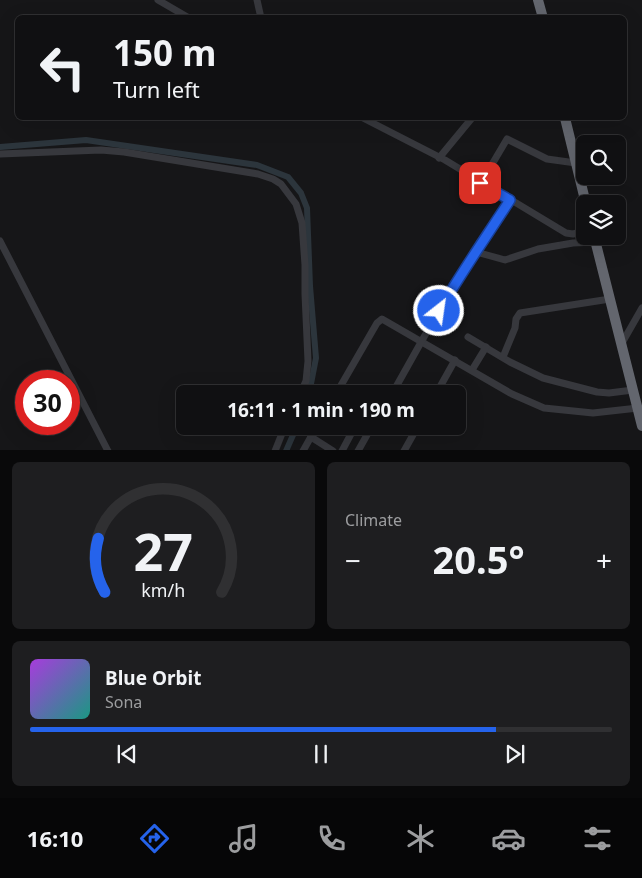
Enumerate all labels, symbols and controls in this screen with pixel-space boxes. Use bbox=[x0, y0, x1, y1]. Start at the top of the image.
text: 150 m bbox=[113, 29, 216, 76]
icon: left bbox=[30, 35, 95, 100]
text: Turn left bbox=[113, 74, 200, 104]
map controls bbox=[576, 135, 626, 245]
button: search bbox=[576, 135, 626, 185]
pin bbox=[459, 162, 501, 204]
icon: arrive bbox=[466, 169, 494, 197]
button: layers bbox=[576, 195, 626, 245]
position arrow bbox=[412, 284, 464, 336]
speed limit sign: 30 bbox=[15, 370, 80, 435]
text: 16:11 · 1 min · 190 m bbox=[227, 397, 415, 423]
text: Climate bbox=[345, 509, 402, 531]
text: 27 bbox=[134, 515, 193, 586]
text: 20.5° bbox=[433, 533, 525, 585]
text: − bbox=[345, 541, 361, 579]
text: + bbox=[596, 541, 612, 579]
text: km/h bbox=[142, 578, 185, 602]
text: Blue Orbit bbox=[105, 665, 201, 691]
text: Sona bbox=[105, 691, 142, 713]
icon: previous bbox=[113, 740, 141, 768]
icon: pause bbox=[307, 740, 335, 768]
icon: next bbox=[501, 740, 529, 768]
icon: directions bbox=[137, 821, 172, 856]
icon: music bbox=[226, 821, 261, 856]
icon: phone bbox=[314, 821, 349, 856]
icon: climate bbox=[403, 821, 438, 856]
icon: car bbox=[491, 821, 526, 856]
icon: filters bbox=[580, 821, 615, 856]
text: 16:10 bbox=[27, 823, 83, 853]

